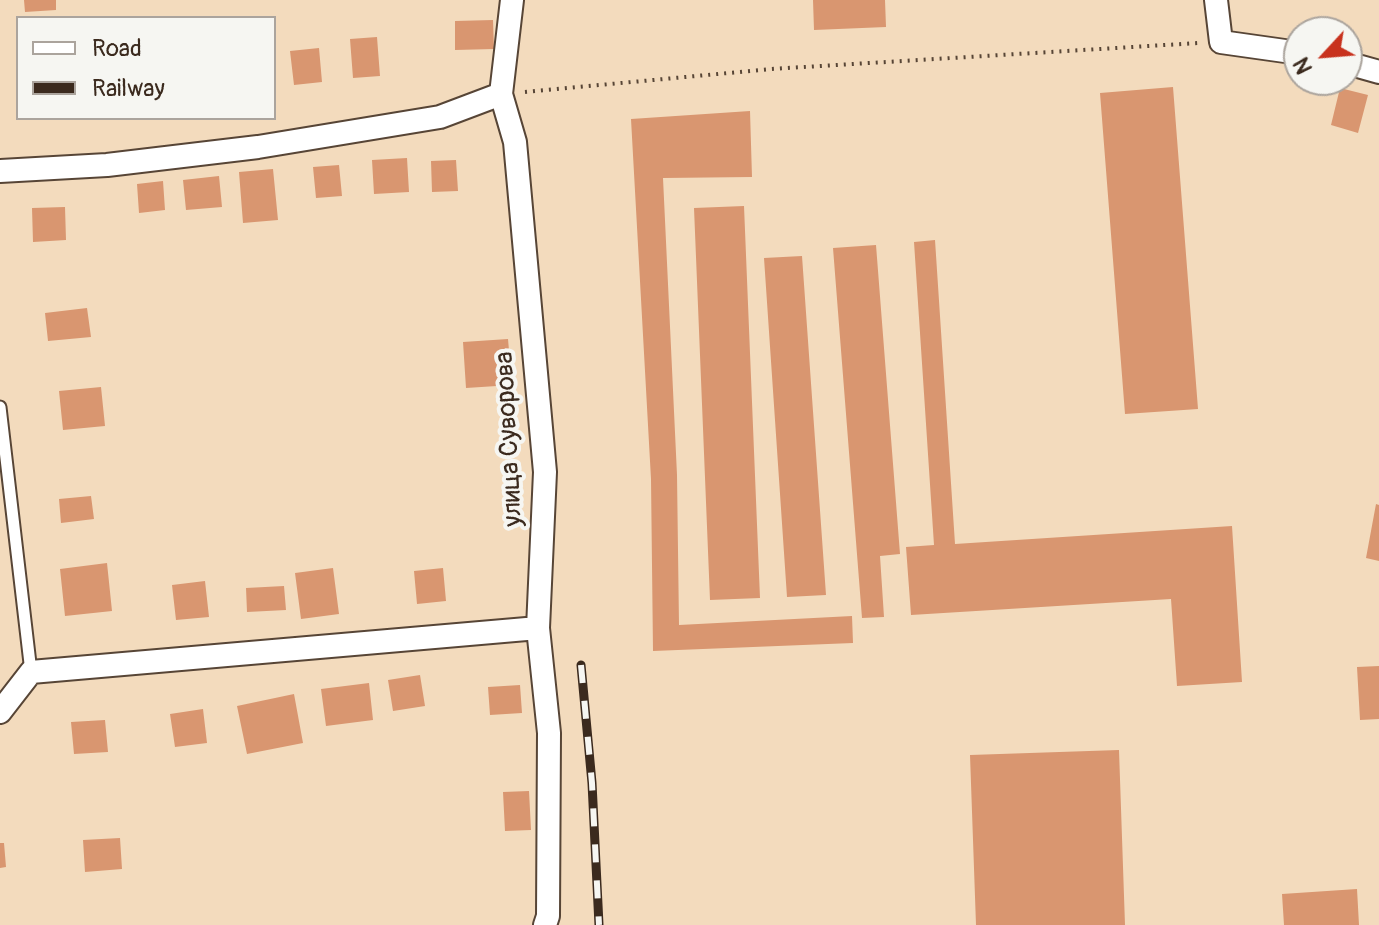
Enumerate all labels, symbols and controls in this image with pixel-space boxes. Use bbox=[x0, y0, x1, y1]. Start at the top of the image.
legend bbox=[16, 16, 276, 120]
north arrow bbox=[1283, 16, 1363, 96]
text: Road bbox=[92, 34, 142, 63]
text: N bbox=[1287, 53, 1319, 78]
text: Railway bbox=[92, 74, 165, 103]
street label: улица Суворова bbox=[490, 351, 530, 527]

